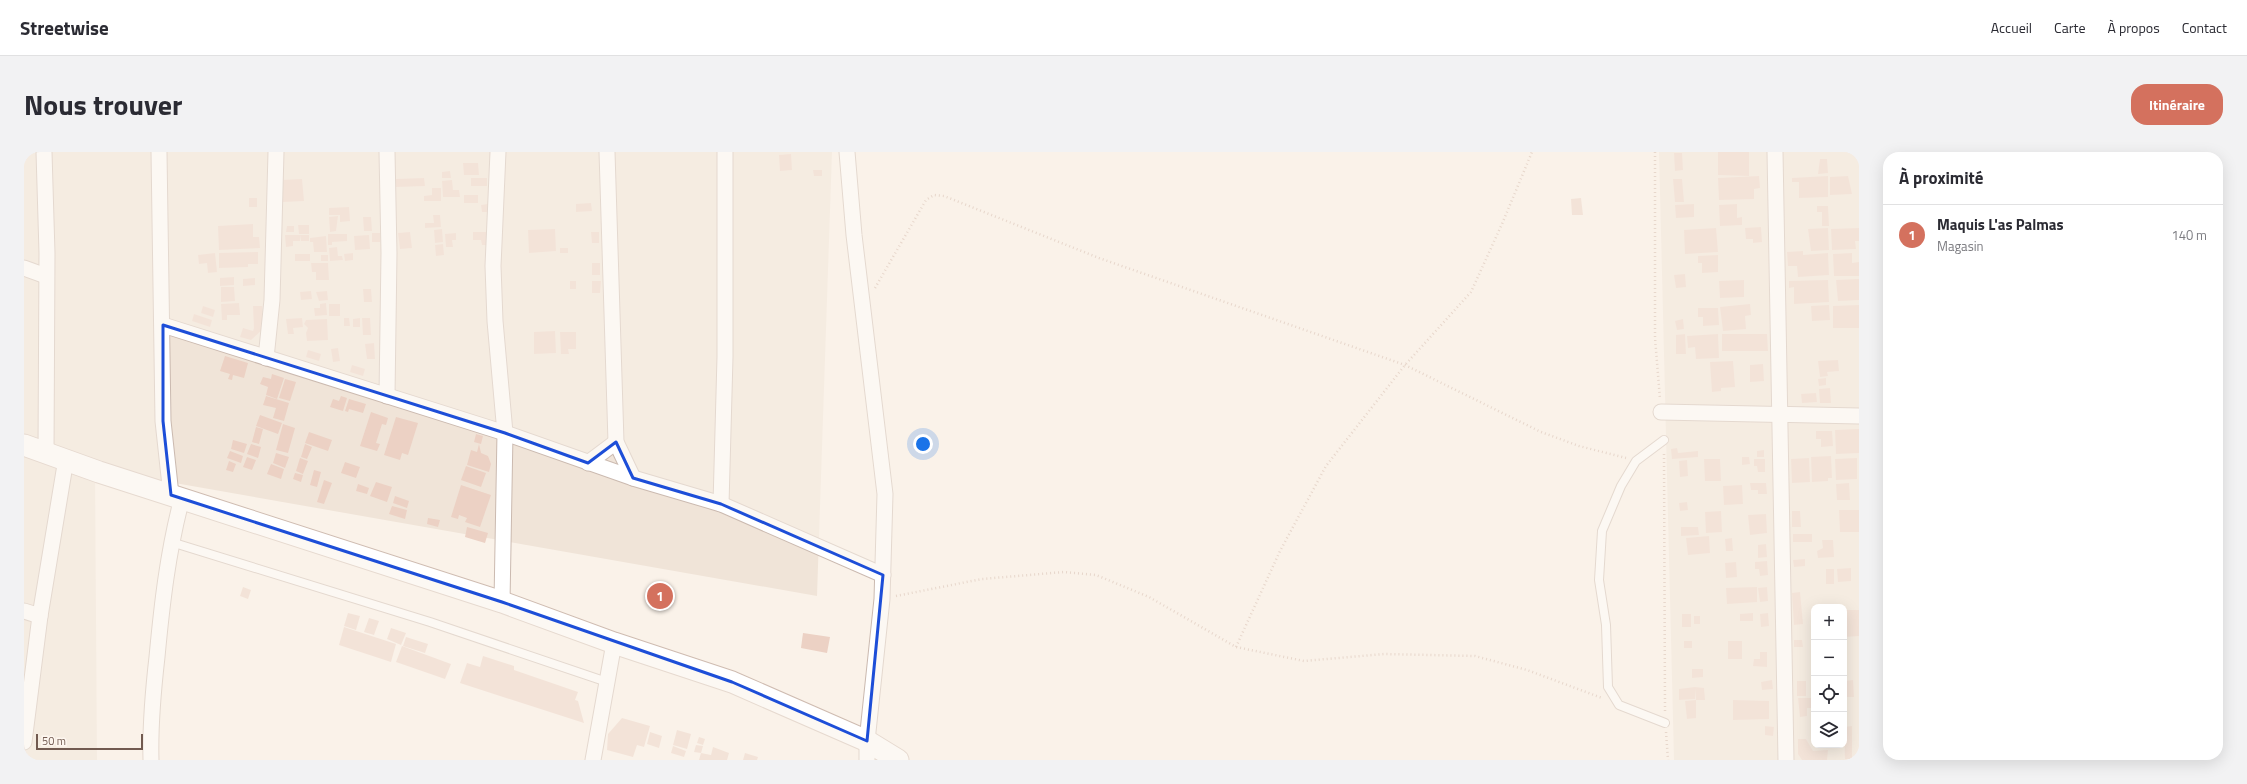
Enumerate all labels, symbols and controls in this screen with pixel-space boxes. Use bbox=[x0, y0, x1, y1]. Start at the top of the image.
text: Streetwise bbox=[20, 13, 109, 42]
text: Accueil bbox=[1991, 17, 2032, 38]
text: Carte bbox=[2054, 17, 2086, 38]
text: À propos bbox=[2108, 17, 2160, 38]
text: Contact bbox=[2182, 17, 2227, 38]
text: Nous trouver bbox=[24, 83, 182, 126]
button: Itinéraire bbox=[2131, 84, 2223, 125]
text: À proximité bbox=[1899, 165, 1983, 191]
text: Maquis L'as Palmas bbox=[1937, 213, 2064, 236]
text: 1 bbox=[1908, 225, 1916, 245]
text: 140 m bbox=[2171, 225, 2207, 245]
text: Magasin bbox=[1937, 236, 1984, 256]
your location bbox=[913, 434, 933, 454]
pin: 1 bbox=[647, 581, 673, 611]
map controls bbox=[1811, 604, 1847, 748]
button: + bbox=[1811, 604, 1847, 640]
button: − bbox=[1811, 640, 1847, 676]
button: locate bbox=[1811, 676, 1847, 712]
button: layers bbox=[1811, 712, 1847, 748]
scale bar bbox=[36, 732, 143, 751]
text: 50 m bbox=[42, 733, 66, 749]

